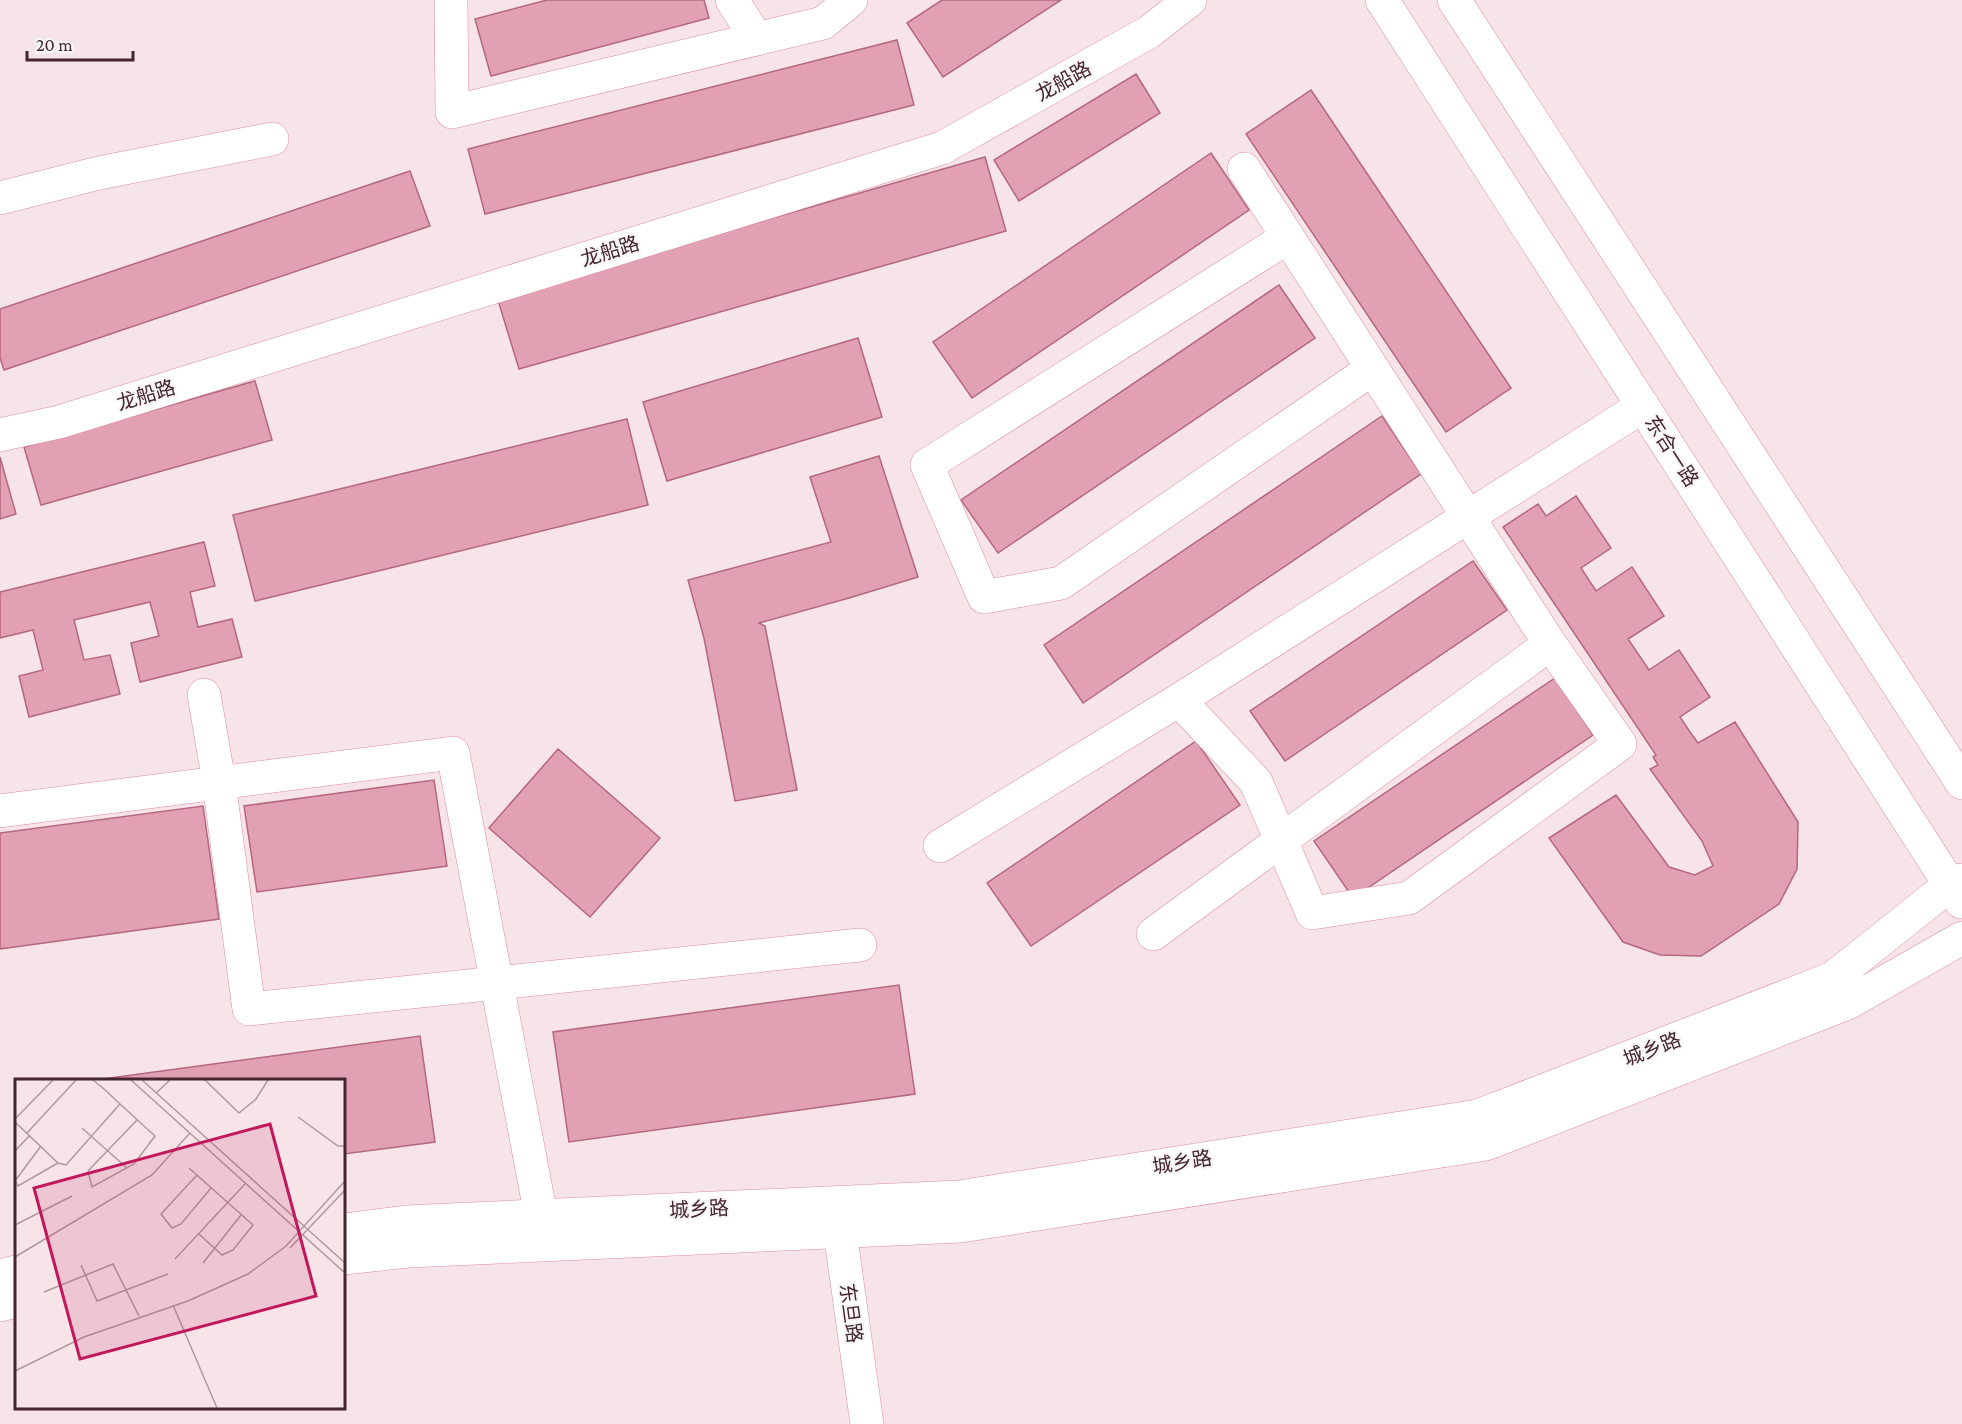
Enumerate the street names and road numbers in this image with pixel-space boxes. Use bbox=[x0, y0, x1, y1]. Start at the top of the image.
street label: 龙船路 bbox=[1031, 57, 1095, 105]
street label: 龙船路 bbox=[578, 232, 642, 270]
street label: 龙船路 bbox=[114, 376, 178, 414]
street label: 东合一路 bbox=[1641, 411, 1703, 491]
street label: 城乡路 bbox=[1620, 1028, 1684, 1070]
street label: 城乡路 bbox=[1151, 1146, 1213, 1178]
street label: 城乡路 bbox=[668, 1196, 730, 1222]
street label: 东旦路 bbox=[836, 1282, 866, 1344]

